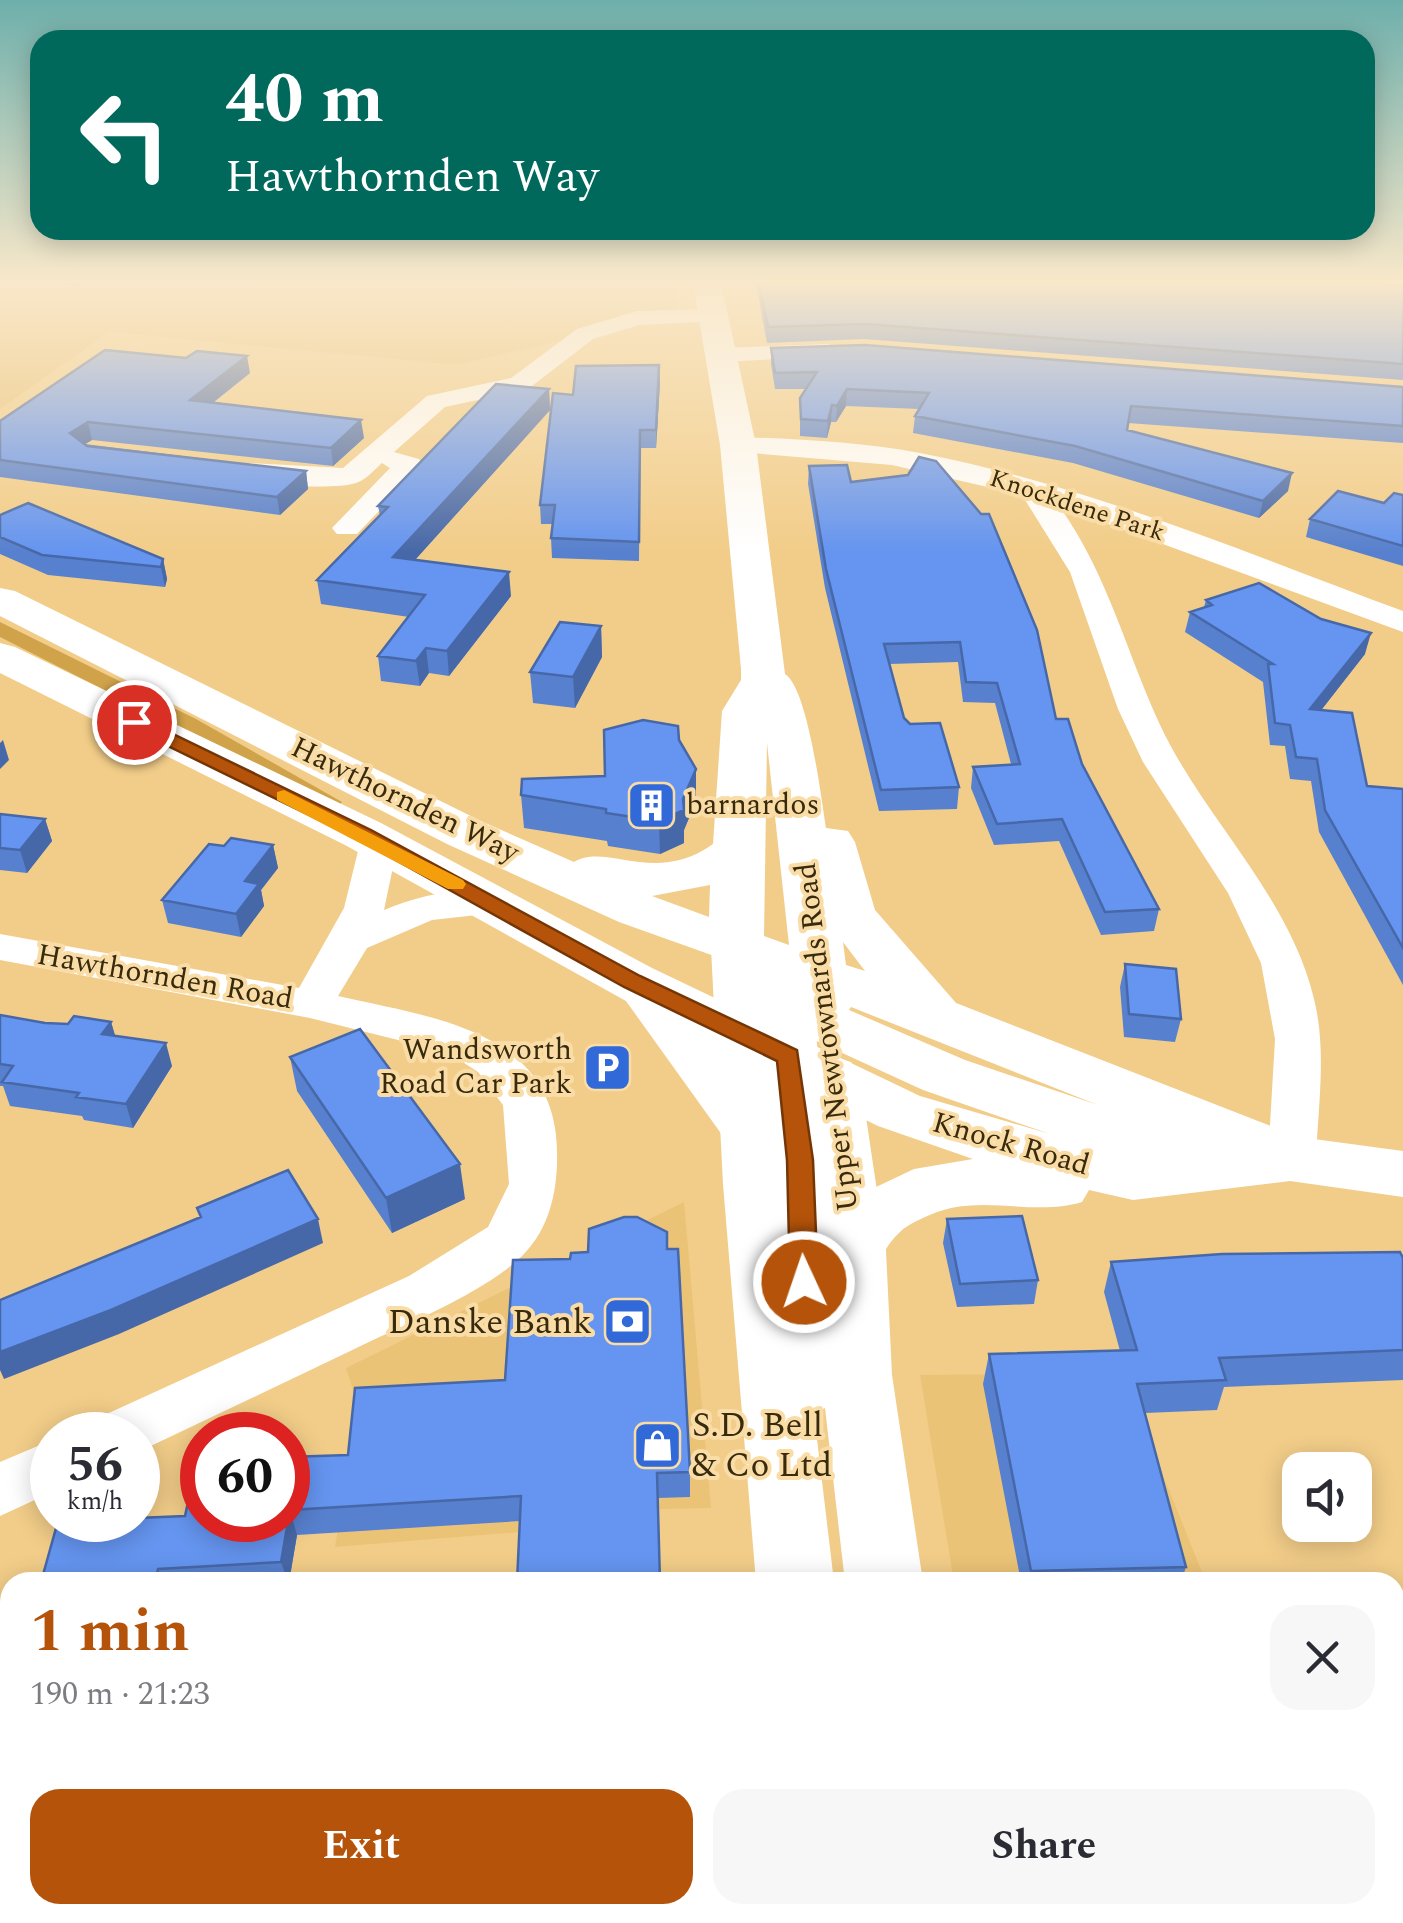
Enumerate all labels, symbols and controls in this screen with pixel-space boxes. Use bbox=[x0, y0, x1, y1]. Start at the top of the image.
text: 40 m bbox=[225, 47, 384, 153]
icon: left bbox=[60, 70, 190, 200]
text: Hawthornden Way bbox=[225, 143, 599, 212]
street label: Knockdene Park bbox=[985, 460, 1170, 552]
pin bbox=[92, 680, 177, 765]
icon: arrive bbox=[107, 695, 162, 750]
street label: Hawthornden Way bbox=[283, 725, 529, 876]
building icon: barnardos bbox=[625, 779, 677, 831]
place label: barnardos bbox=[686, 782, 819, 828]
street label: Upper Newtownards Road bbox=[783, 860, 871, 1214]
street label: Hawthornden Road bbox=[33, 932, 297, 1022]
place label: Wandsworth Road Car Park bbox=[379, 1027, 572, 1107]
parking icon: Wandsworth Road Car Park bbox=[581, 1041, 633, 1093]
street label: Knock Road bbox=[927, 1100, 1095, 1188]
position arrow bbox=[752, 1230, 856, 1334]
place label: Danske Bank bbox=[388, 1296, 592, 1349]
bank icon: Danske Bank bbox=[601, 1296, 653, 1348]
place label: S.D. Bell & Co Ltd bbox=[692, 1399, 832, 1492]
speed limit sign: 60 bbox=[180, 1412, 310, 1542]
shop icon: S.D. Bell & Co Ltd bbox=[631, 1419, 683, 1471]
text: 56 bbox=[67, 1427, 123, 1503]
map controls bbox=[1282, 1452, 1372, 1542]
button: sound bbox=[1282, 1452, 1372, 1542]
text: km/h bbox=[67, 1483, 123, 1521]
text: 1 min bbox=[30, 1586, 190, 1678]
button: close bbox=[1270, 1605, 1375, 1710]
text: 190 m · 21:23 bbox=[30, 1670, 210, 1719]
button: Exit bbox=[30, 1789, 693, 1904]
button: Share bbox=[713, 1789, 1375, 1904]

